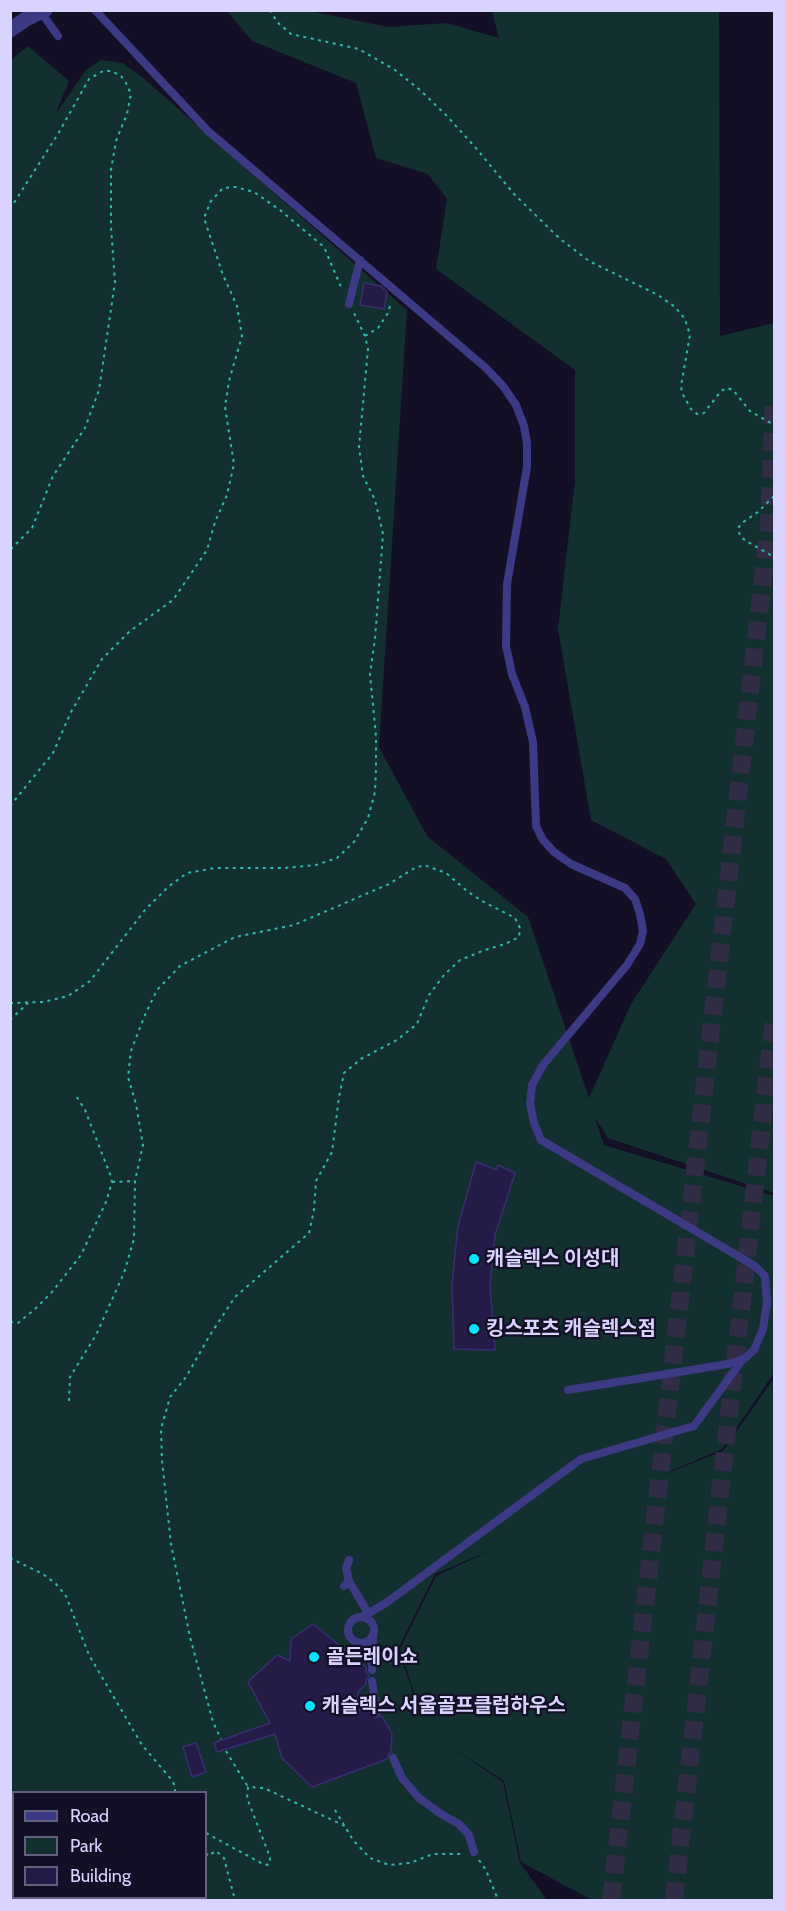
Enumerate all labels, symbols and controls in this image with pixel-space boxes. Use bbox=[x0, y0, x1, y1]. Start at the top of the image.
place label: 캐슬렉스 이성대 bbox=[486, 1247, 619, 1271]
marker: 캐슬렉스 이성대 bbox=[467, 1252, 481, 1266]
place label: 킹스포츠 캐슬렉스점 bbox=[486, 1317, 656, 1341]
marker: 킹스포츠 캐슬렉스점 bbox=[467, 1322, 481, 1336]
place label: 골든레이쇼 bbox=[326, 1645, 418, 1669]
marker: 골든레이쇼 bbox=[307, 1650, 321, 1664]
place label: 캐슬렉스 서울골프클럽하우스 bbox=[322, 1694, 566, 1718]
marker: 캐슬렉스 서울골프클럽하우스 bbox=[303, 1699, 317, 1713]
legend bbox=[12, 1791, 207, 1899]
text: Road bbox=[70, 1805, 109, 1827]
text: Park bbox=[70, 1835, 102, 1857]
text: Building bbox=[70, 1865, 131, 1887]

